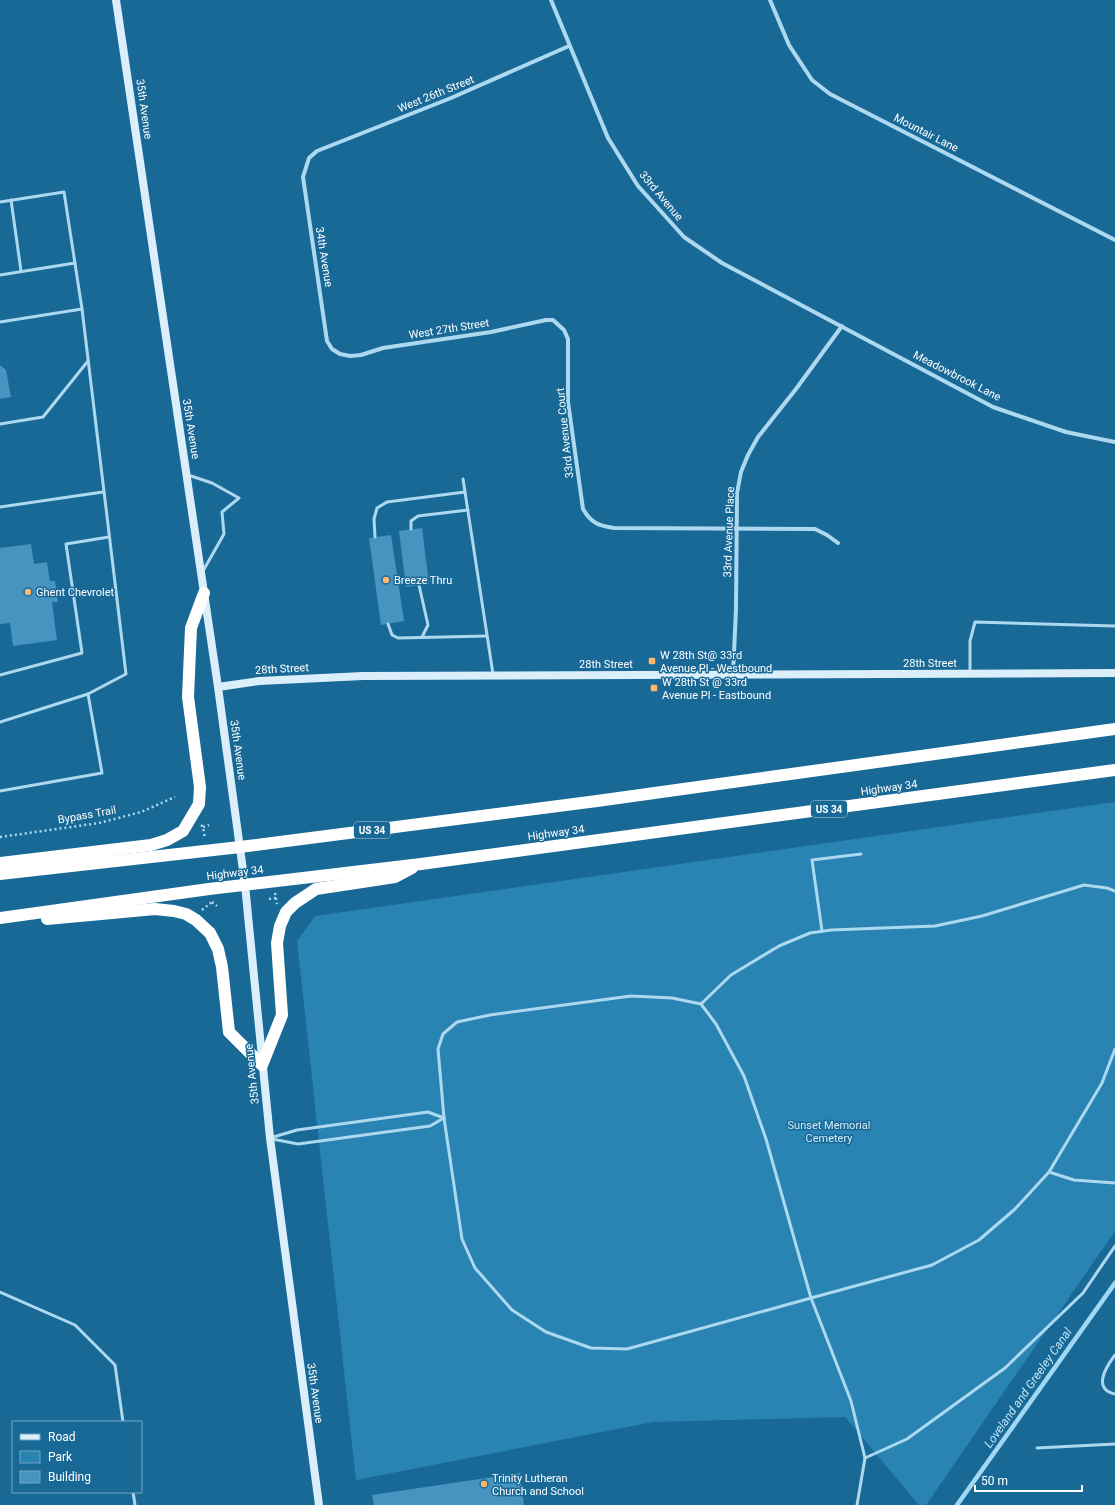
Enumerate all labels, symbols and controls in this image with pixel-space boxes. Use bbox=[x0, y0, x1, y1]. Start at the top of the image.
street label: West 26th Street bbox=[396, 73, 476, 115]
street label: 35th Avenue bbox=[133, 78, 155, 140]
street label: Mountair Lane bbox=[892, 111, 961, 155]
street label: 33rd Avenue bbox=[636, 168, 686, 224]
street label: 34th Avenue bbox=[313, 226, 335, 288]
street label: West 27th Street bbox=[408, 316, 491, 342]
street label: Meadowbrook Lane bbox=[911, 348, 1003, 404]
street label: 33rd Avenue Court bbox=[554, 387, 576, 479]
street label: 35th Avenue bbox=[180, 398, 202, 460]
street label: 33rd Avenue Place bbox=[721, 486, 737, 578]
place label: Breeze Thru bbox=[394, 574, 452, 587]
marker: Breeze Thru bbox=[381, 575, 391, 585]
place label: Ghent Chevrolet bbox=[36, 586, 114, 599]
marker: Ghent Chevrolet bbox=[23, 587, 33, 597]
place label: W 28th St@ 33rd Avenue Pl - Westbound bbox=[660, 649, 772, 675]
marker: W 28th St@ 33rd Avenue Pl - Westbound bbox=[647, 656, 657, 666]
street label: 28th Street bbox=[903, 657, 957, 670]
street label: 28th Street bbox=[579, 658, 633, 671]
street label: 28th Street bbox=[255, 661, 310, 677]
place label: W 28th St @ 33rd Avenue Pl - Eastbound bbox=[662, 676, 771, 702]
marker: W 28th St @ 33rd Avenue Pl - Eastbound bbox=[649, 683, 659, 693]
street label: 35th Avenue bbox=[227, 719, 249, 781]
street label: Highway 34 bbox=[860, 778, 918, 798]
road number: US 34 bbox=[811, 801, 847, 817]
street label: Bypass Trail bbox=[57, 803, 117, 827]
road number: US 34 bbox=[354, 822, 390, 838]
street label: Highway 34 bbox=[527, 823, 585, 843]
street label: Highway 34 bbox=[206, 863, 264, 883]
street label: 35th Avenue bbox=[242, 1043, 262, 1105]
park label: Sunset Memorial Cemetery bbox=[788, 1119, 870, 1145]
water label: Loveland and Greeley Canal bbox=[981, 1325, 1075, 1451]
street label: 35th Avenue bbox=[304, 1362, 326, 1424]
legend bbox=[12, 1421, 142, 1493]
text: Road bbox=[48, 1430, 76, 1444]
text: Park bbox=[48, 1450, 73, 1464]
scale bar bbox=[975, 1467, 1082, 1493]
text: Building bbox=[48, 1470, 91, 1484]
place label: Trinity Lutheran Church and School bbox=[492, 1472, 584, 1498]
text: 50 m bbox=[981, 1474, 1008, 1488]
marker: Trinity Lutheran Church and School bbox=[479, 1479, 489, 1489]

